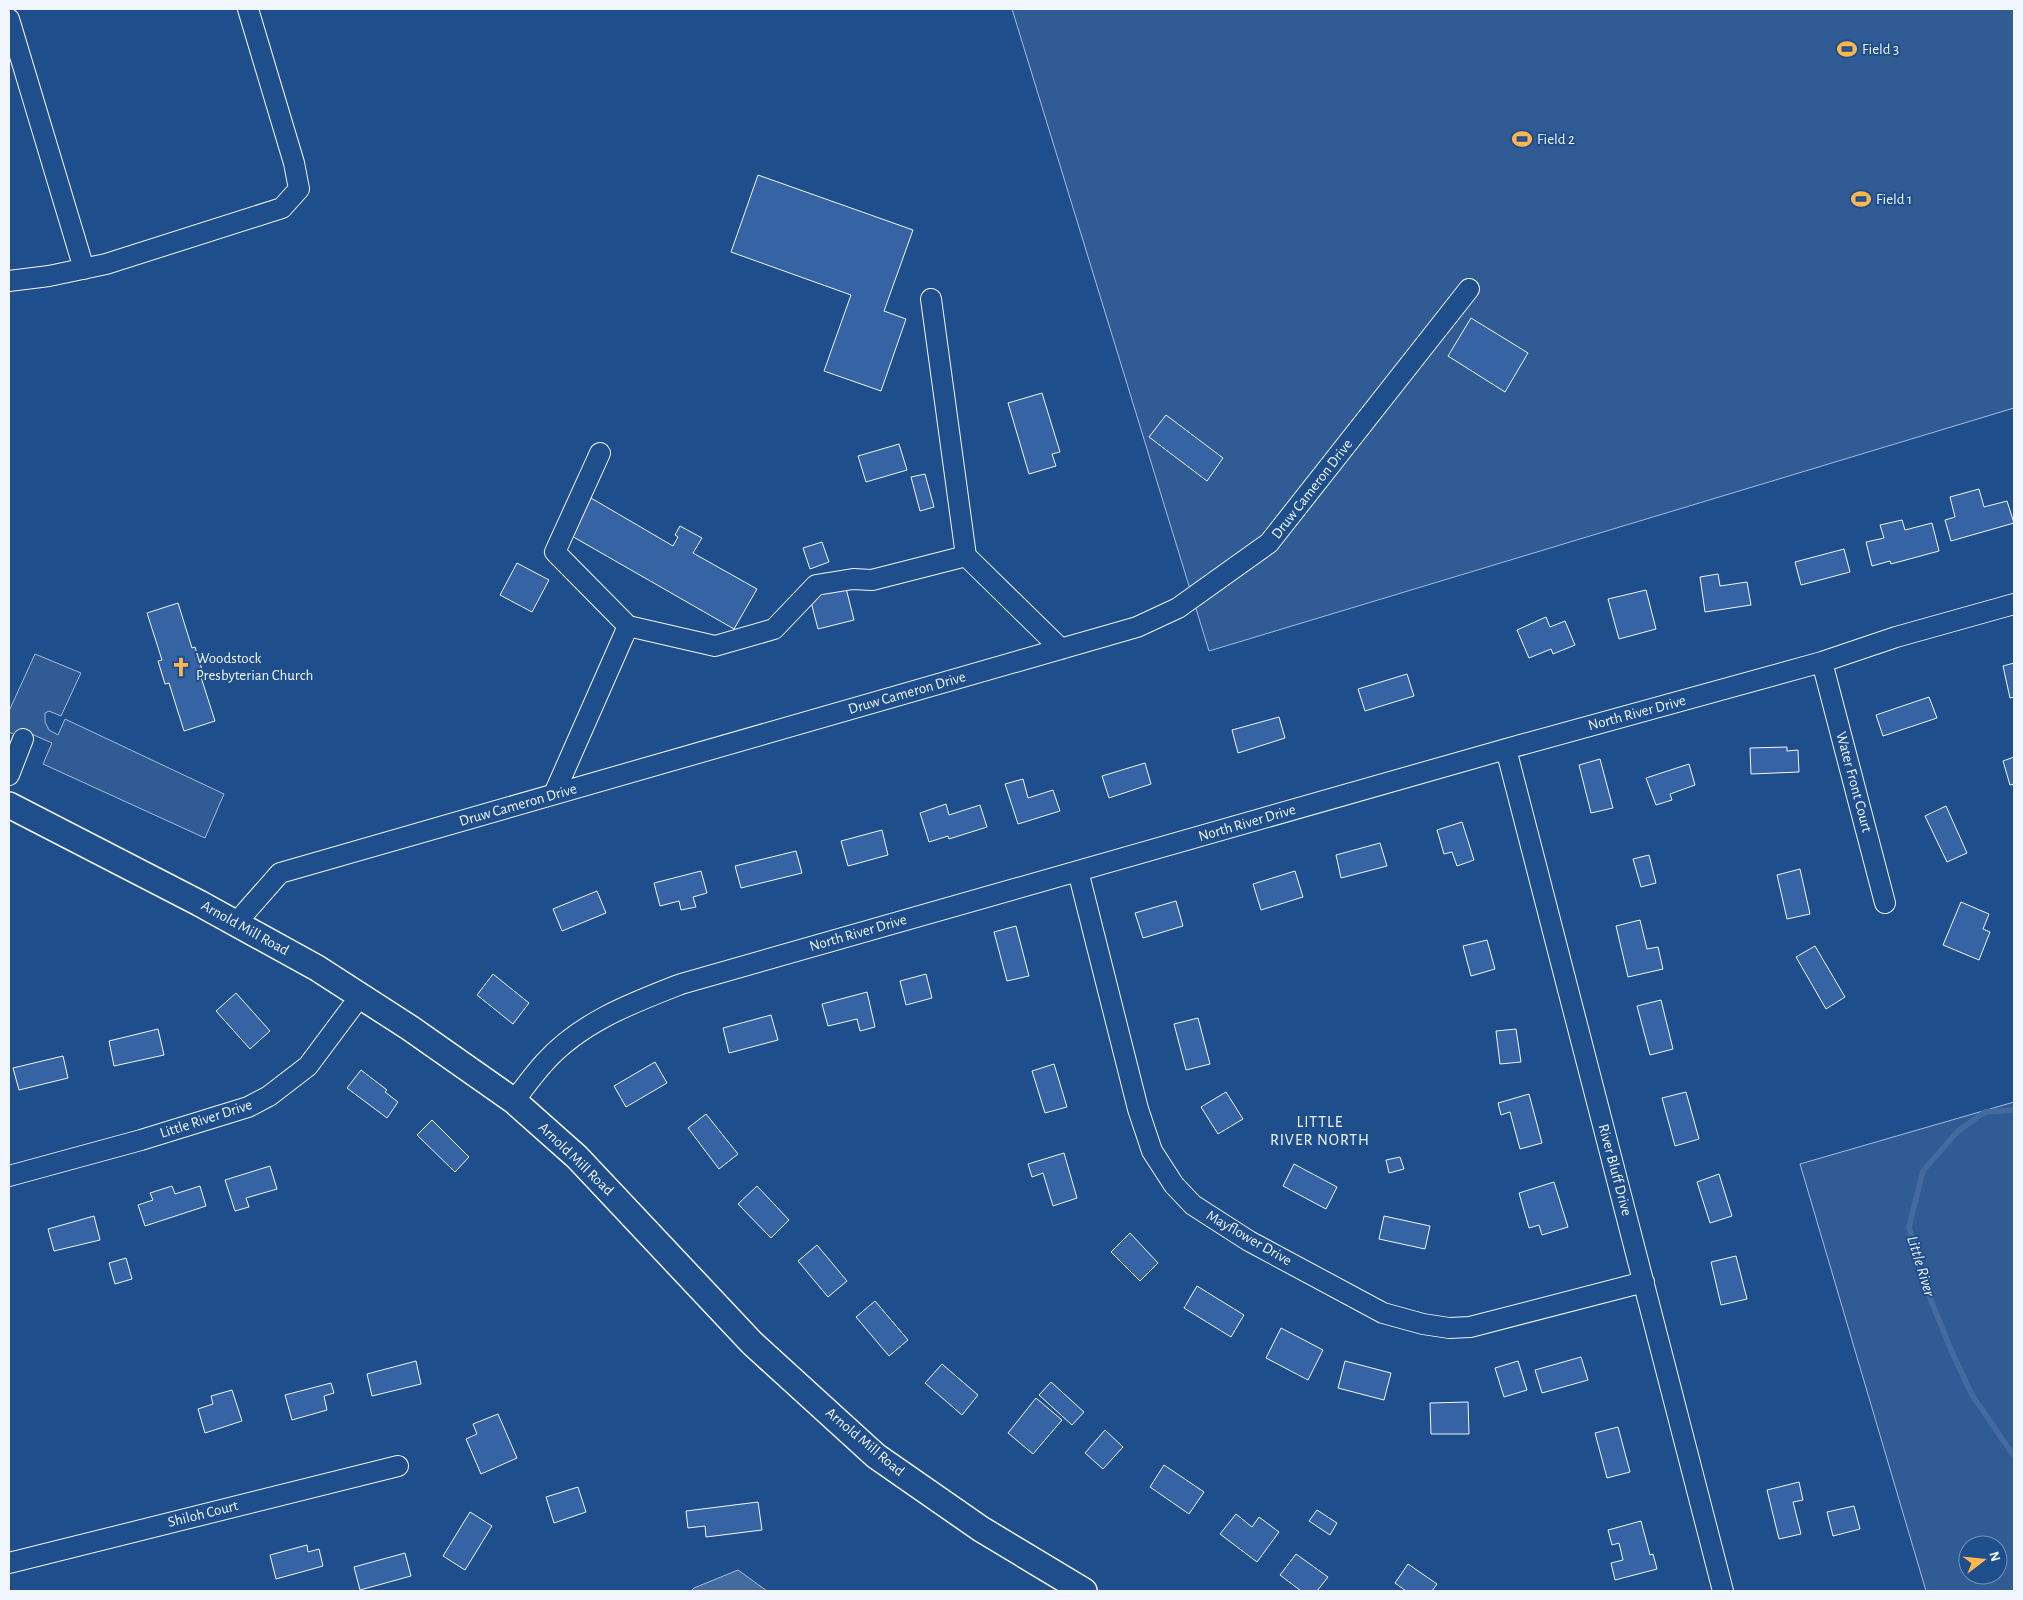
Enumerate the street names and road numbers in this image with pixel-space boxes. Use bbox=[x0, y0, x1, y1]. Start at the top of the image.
street label: Druw Cameron Drive bbox=[1269, 436, 1355, 542]
street label: Druw Cameron Drive bbox=[847, 669, 968, 717]
street label: North River Drive bbox=[1586, 693, 1688, 733]
street label: Water Front Court bbox=[1833, 730, 1875, 834]
street label: Druw Cameron Drive bbox=[458, 781, 579, 829]
street label: North River Drive bbox=[1197, 802, 1297, 844]
street label: Arnold Mill Road bbox=[199, 898, 292, 958]
street label: North River Drive bbox=[808, 912, 908, 954]
street label: Little River Drive bbox=[158, 1097, 254, 1141]
street label: Arnold Mill Road bbox=[536, 1120, 616, 1198]
street label: River Bluff Drive bbox=[1596, 1123, 1634, 1218]
street label: Mayflower Drive bbox=[1204, 1208, 1294, 1268]
street label: Arnold Mill Road bbox=[823, 1405, 907, 1479]
street label: Shiloh Court bbox=[166, 1498, 240, 1530]

